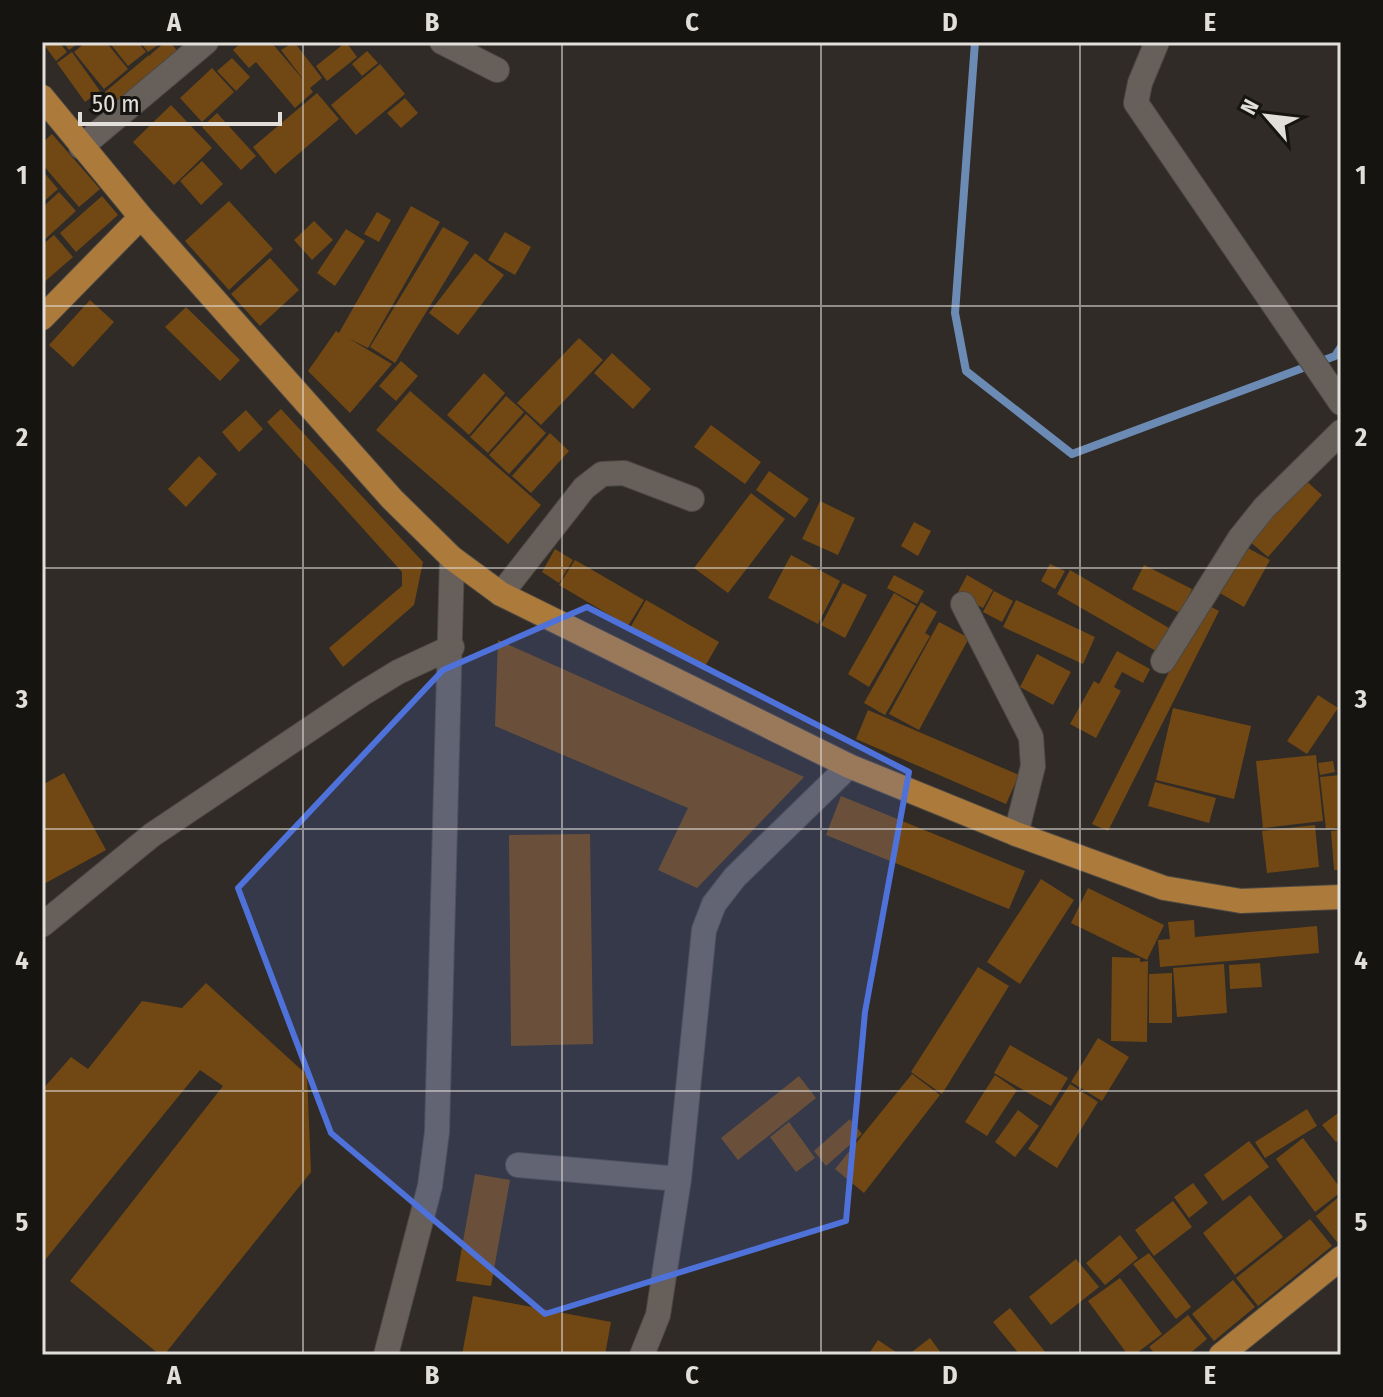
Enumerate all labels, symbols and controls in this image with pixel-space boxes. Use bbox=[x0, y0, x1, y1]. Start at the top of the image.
text: A bbox=[166, 7, 182, 38]
text: B bbox=[425, 7, 440, 38]
text: C bbox=[685, 7, 699, 38]
text: D bbox=[942, 7, 958, 38]
text: E bbox=[1204, 7, 1216, 38]
scale bar bbox=[80, 76, 280, 126]
north arrow bbox=[1227, 76, 1307, 156]
text: 50 m bbox=[92, 90, 140, 118]
text: N bbox=[1235, 95, 1265, 119]
text: 1 bbox=[17, 160, 28, 191]
text: 1 bbox=[1356, 160, 1367, 191]
text: 2 bbox=[15, 422, 28, 453]
text: 2 bbox=[1354, 422, 1367, 453]
text: 3 bbox=[15, 684, 28, 715]
text: 3 bbox=[1354, 684, 1367, 715]
text: 4 bbox=[15, 945, 29, 976]
text: 4 bbox=[1354, 945, 1368, 976]
text: 5 bbox=[16, 1207, 29, 1238]
text: 5 bbox=[1355, 1207, 1368, 1238]
text: A bbox=[166, 1360, 182, 1391]
text: B bbox=[425, 1360, 440, 1391]
text: C bbox=[685, 1360, 699, 1391]
text: D bbox=[942, 1360, 958, 1391]
text: E bbox=[1204, 1360, 1216, 1391]

